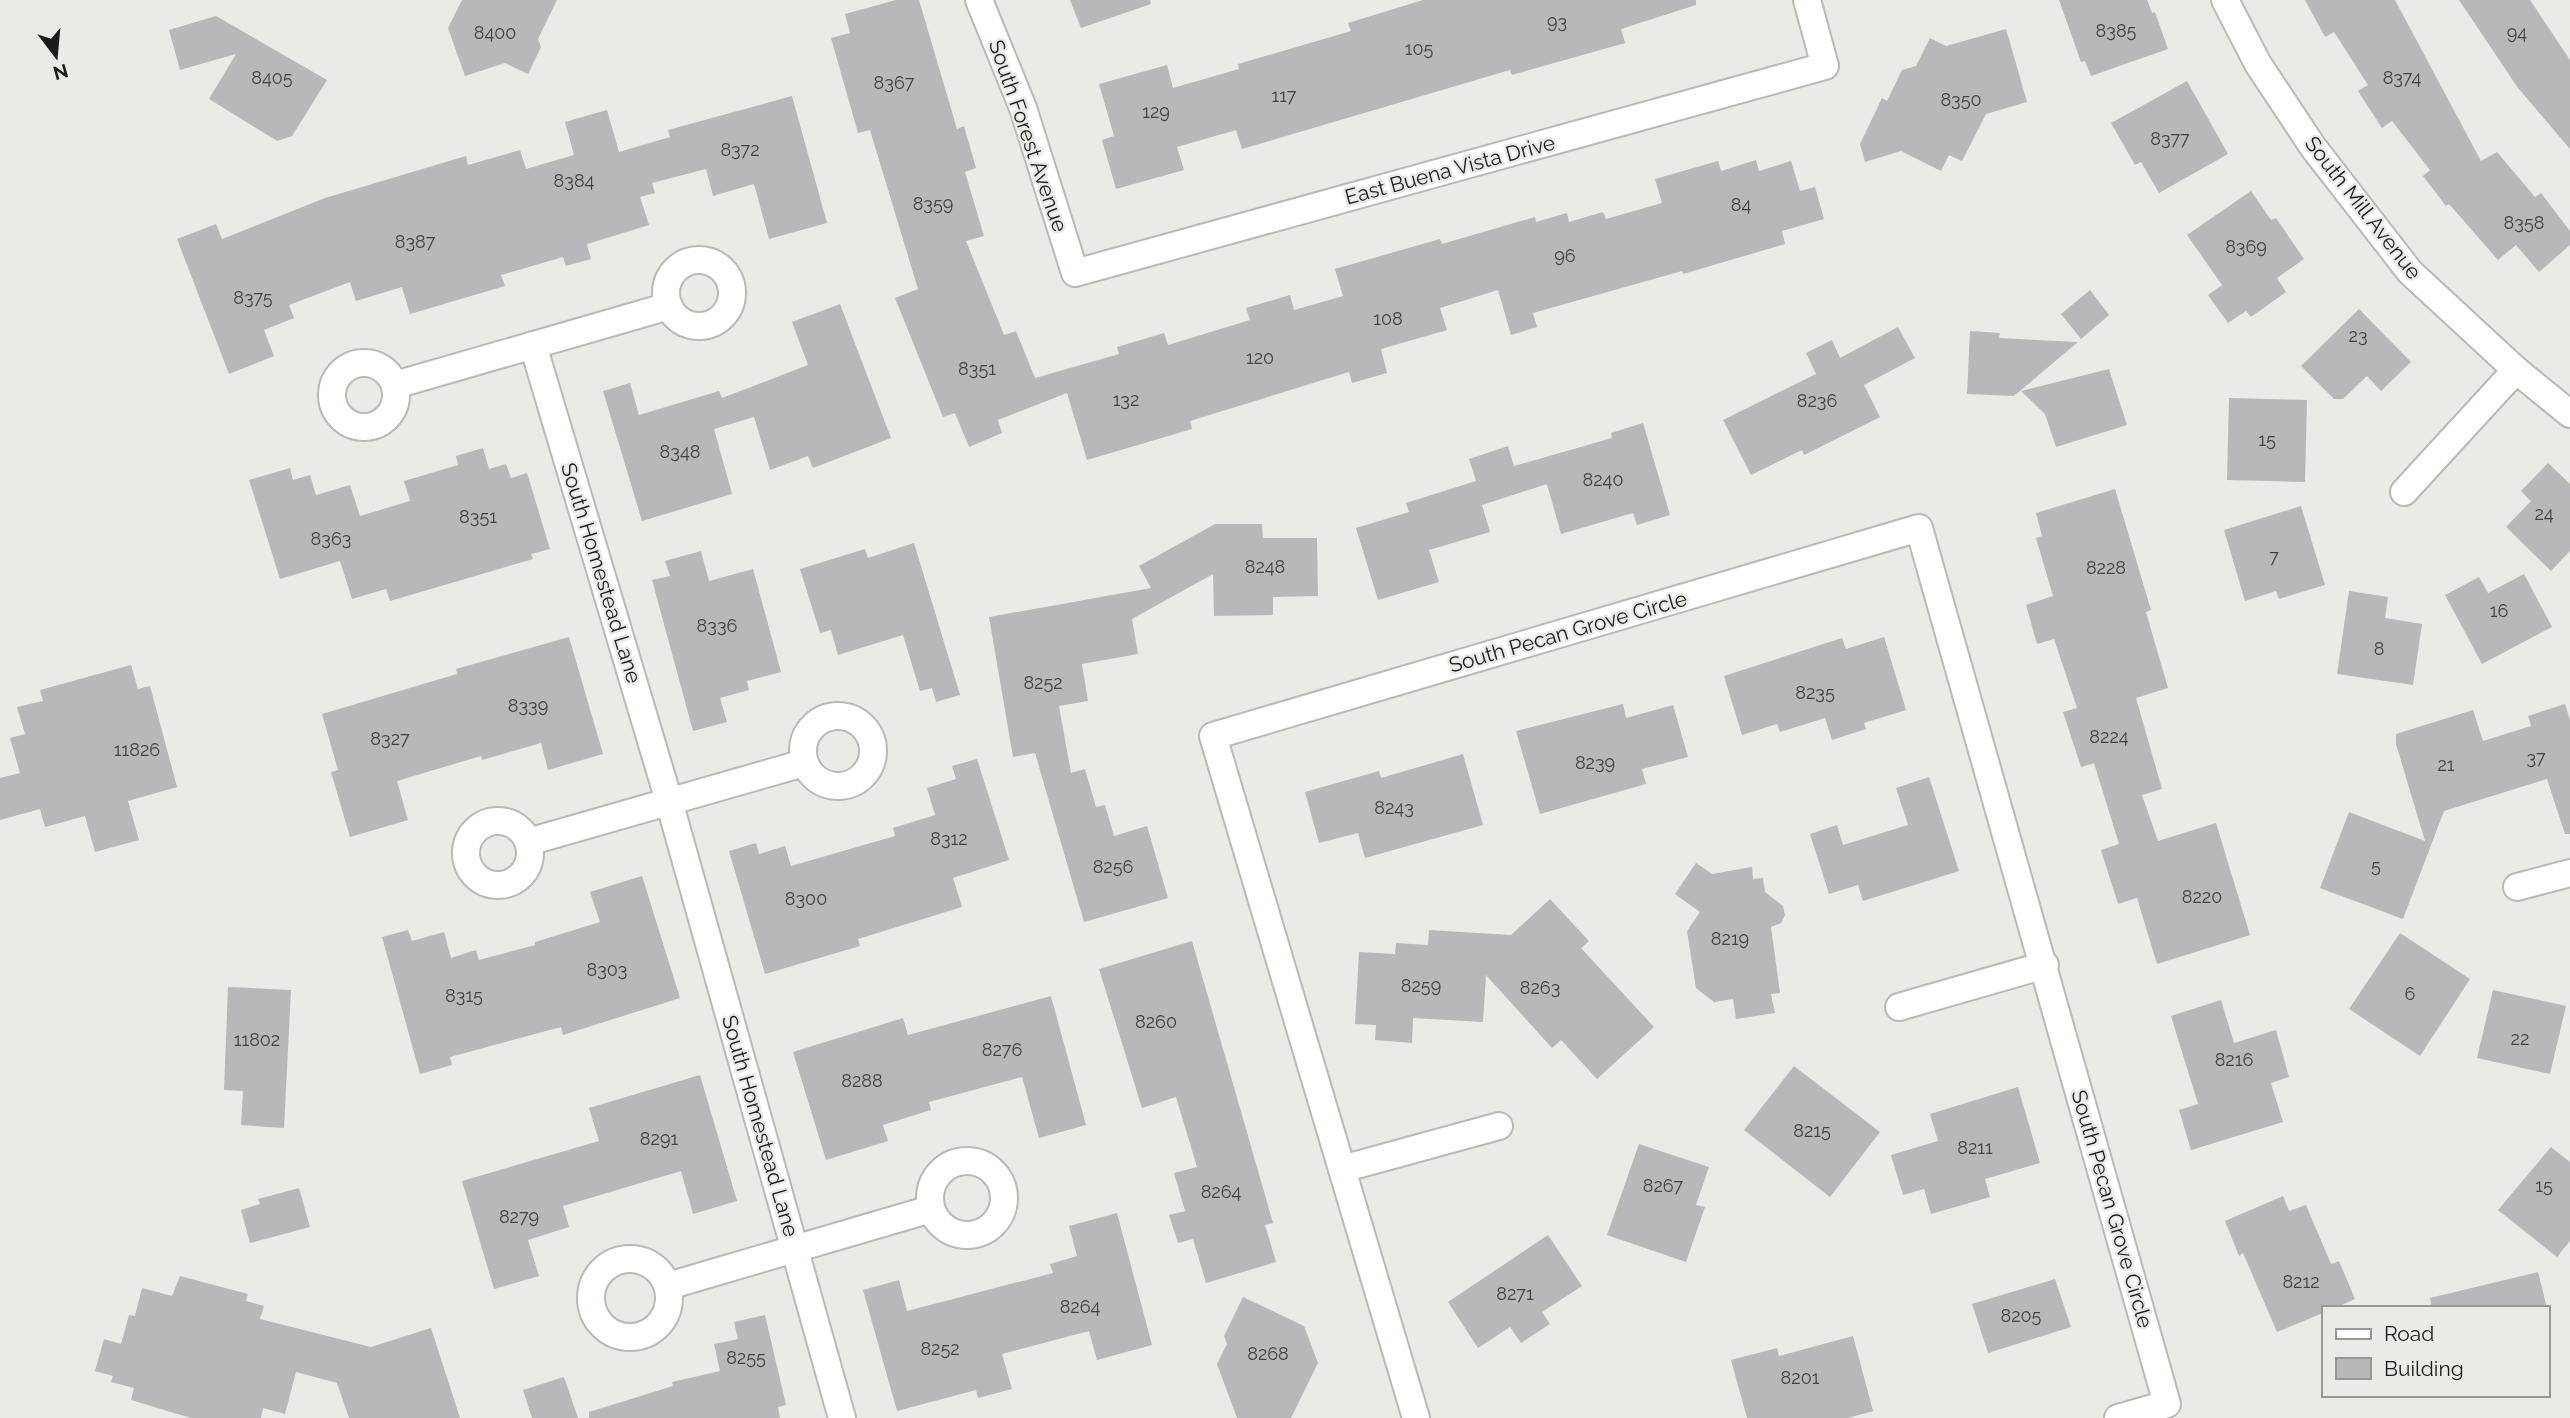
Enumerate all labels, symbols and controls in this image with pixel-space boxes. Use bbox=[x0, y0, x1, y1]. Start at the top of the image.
house number: 93 bbox=[1547, 11, 1567, 32]
house number: 8385 bbox=[2096, 20, 2137, 41]
north arrow bbox=[21, 21, 91, 91]
house number: 8400 bbox=[474, 22, 516, 43]
house number: 94 bbox=[2507, 22, 2527, 43]
street label: South Forest Avenue bbox=[984, 37, 1073, 235]
house number: 105 bbox=[1405, 38, 1433, 59]
text: N bbox=[51, 60, 71, 85]
house number: 8405 bbox=[251, 67, 293, 88]
house number: 8374 bbox=[2383, 67, 2422, 88]
house number: 8367 bbox=[874, 72, 915, 93]
house number: 117 bbox=[1272, 85, 1297, 106]
house number: 8350 bbox=[1940, 89, 1982, 110]
house number: 129 bbox=[1142, 101, 1170, 122]
house number: 8377 bbox=[2150, 128, 2190, 149]
street label: East Buena Vista Drive bbox=[1342, 129, 1558, 210]
street label: South Mill Avenue bbox=[2300, 131, 2427, 284]
house number: 8372 bbox=[720, 139, 760, 160]
house number: 8384 bbox=[554, 170, 595, 191]
house number: 8359 bbox=[913, 193, 953, 214]
house number: 84 bbox=[1731, 194, 1751, 215]
house number: 8358 bbox=[2504, 212, 2544, 233]
house number: 8387 bbox=[395, 231, 436, 252]
house number: 8369 bbox=[2225, 236, 2267, 257]
house number: 96 bbox=[1554, 245, 1576, 266]
house number: 8375 bbox=[233, 287, 273, 308]
house number: 108 bbox=[1373, 308, 1403, 329]
house number: 23 bbox=[2349, 325, 2368, 346]
house number: 120 bbox=[1246, 347, 1274, 368]
house number: 8351 bbox=[958, 358, 996, 379]
house number: 132 bbox=[1113, 389, 1139, 410]
house number: 8236 bbox=[1797, 390, 1837, 411]
house number: 15 bbox=[2258, 429, 2276, 450]
house number: 8348 bbox=[660, 441, 700, 462]
street label: South Homestead Lane bbox=[556, 460, 647, 686]
house number: 8240 bbox=[1583, 469, 1623, 490]
house number: 24 bbox=[2534, 503, 2554, 524]
house number: 8351 bbox=[459, 506, 497, 527]
house number: 8363 bbox=[311, 528, 351, 549]
house number: 7 bbox=[2269, 546, 2279, 567]
house number: 8248 bbox=[1245, 556, 1285, 577]
house number: 8228 bbox=[2086, 557, 2126, 578]
street label: South Pecan Grove Circle bbox=[1446, 586, 1690, 677]
house number: 16 bbox=[2490, 600, 2508, 621]
house number: 8336 bbox=[697, 615, 738, 636]
house number: 8 bbox=[2374, 638, 2384, 659]
house number: 8252 bbox=[1023, 672, 1063, 693]
house number: 8235 bbox=[1795, 682, 1835, 703]
house number: 8339 bbox=[508, 695, 548, 716]
house number: 8224 bbox=[2089, 726, 2129, 747]
house number: 8327 bbox=[370, 728, 410, 749]
house number: 11826 bbox=[114, 739, 160, 760]
house number: 37 bbox=[2526, 747, 2546, 768]
house number: 8239 bbox=[1575, 752, 1615, 773]
house number: 21 bbox=[2437, 754, 2455, 775]
house number: 8243 bbox=[1374, 797, 1414, 818]
house number: 8312 bbox=[930, 828, 968, 849]
house number: 5 bbox=[2371, 855, 2381, 876]
house number: 8256 bbox=[1093, 856, 1134, 877]
house number: 8220 bbox=[2182, 886, 2222, 907]
house number: 8300 bbox=[785, 888, 827, 909]
house number: 8219 bbox=[1711, 928, 1749, 949]
house number: 8303 bbox=[587, 959, 627, 980]
house number: 8259 bbox=[1401, 975, 1441, 996]
house number: 8263 bbox=[1520, 977, 1560, 998]
house number: 6 bbox=[2405, 983, 2416, 1004]
house number: 8315 bbox=[445, 985, 483, 1006]
house number: 8260 bbox=[1135, 1011, 1177, 1032]
street label: South Homestead Lane bbox=[717, 1012, 804, 1239]
house number: 22 bbox=[2511, 1028, 2529, 1049]
house number: 11802 bbox=[234, 1029, 280, 1050]
house number: 8276 bbox=[982, 1039, 1022, 1060]
house number: 8216 bbox=[2215, 1049, 2253, 1070]
house number: 8288 bbox=[841, 1070, 883, 1091]
street label: South Pecan Grove Circle bbox=[2067, 1087, 2158, 1331]
house number: 8215 bbox=[1793, 1120, 1831, 1141]
house number: 8291 bbox=[640, 1128, 678, 1149]
house number: 8211 bbox=[1957, 1137, 1993, 1158]
house number: 8267 bbox=[1643, 1175, 1684, 1196]
house number: 15 bbox=[2535, 1175, 2553, 1196]
house number: 8264 bbox=[1201, 1181, 1242, 1202]
house number: 8279 bbox=[499, 1206, 539, 1227]
house number: 8212 bbox=[2282, 1271, 2320, 1292]
house number: 8271 bbox=[1496, 1283, 1534, 1304]
house number: 8264 bbox=[1060, 1296, 1101, 1317]
house number: 8205 bbox=[2001, 1305, 2042, 1326]
legend bbox=[2322, 1306, 2549, 1397]
text: Road bbox=[2384, 1321, 2434, 1346]
house number: 8252 bbox=[920, 1338, 960, 1359]
house number: 8268 bbox=[1247, 1343, 1289, 1364]
house number: 8255 bbox=[726, 1347, 766, 1368]
text: Building bbox=[2384, 1356, 2464, 1381]
house number: 8201 bbox=[1781, 1367, 1820, 1388]

